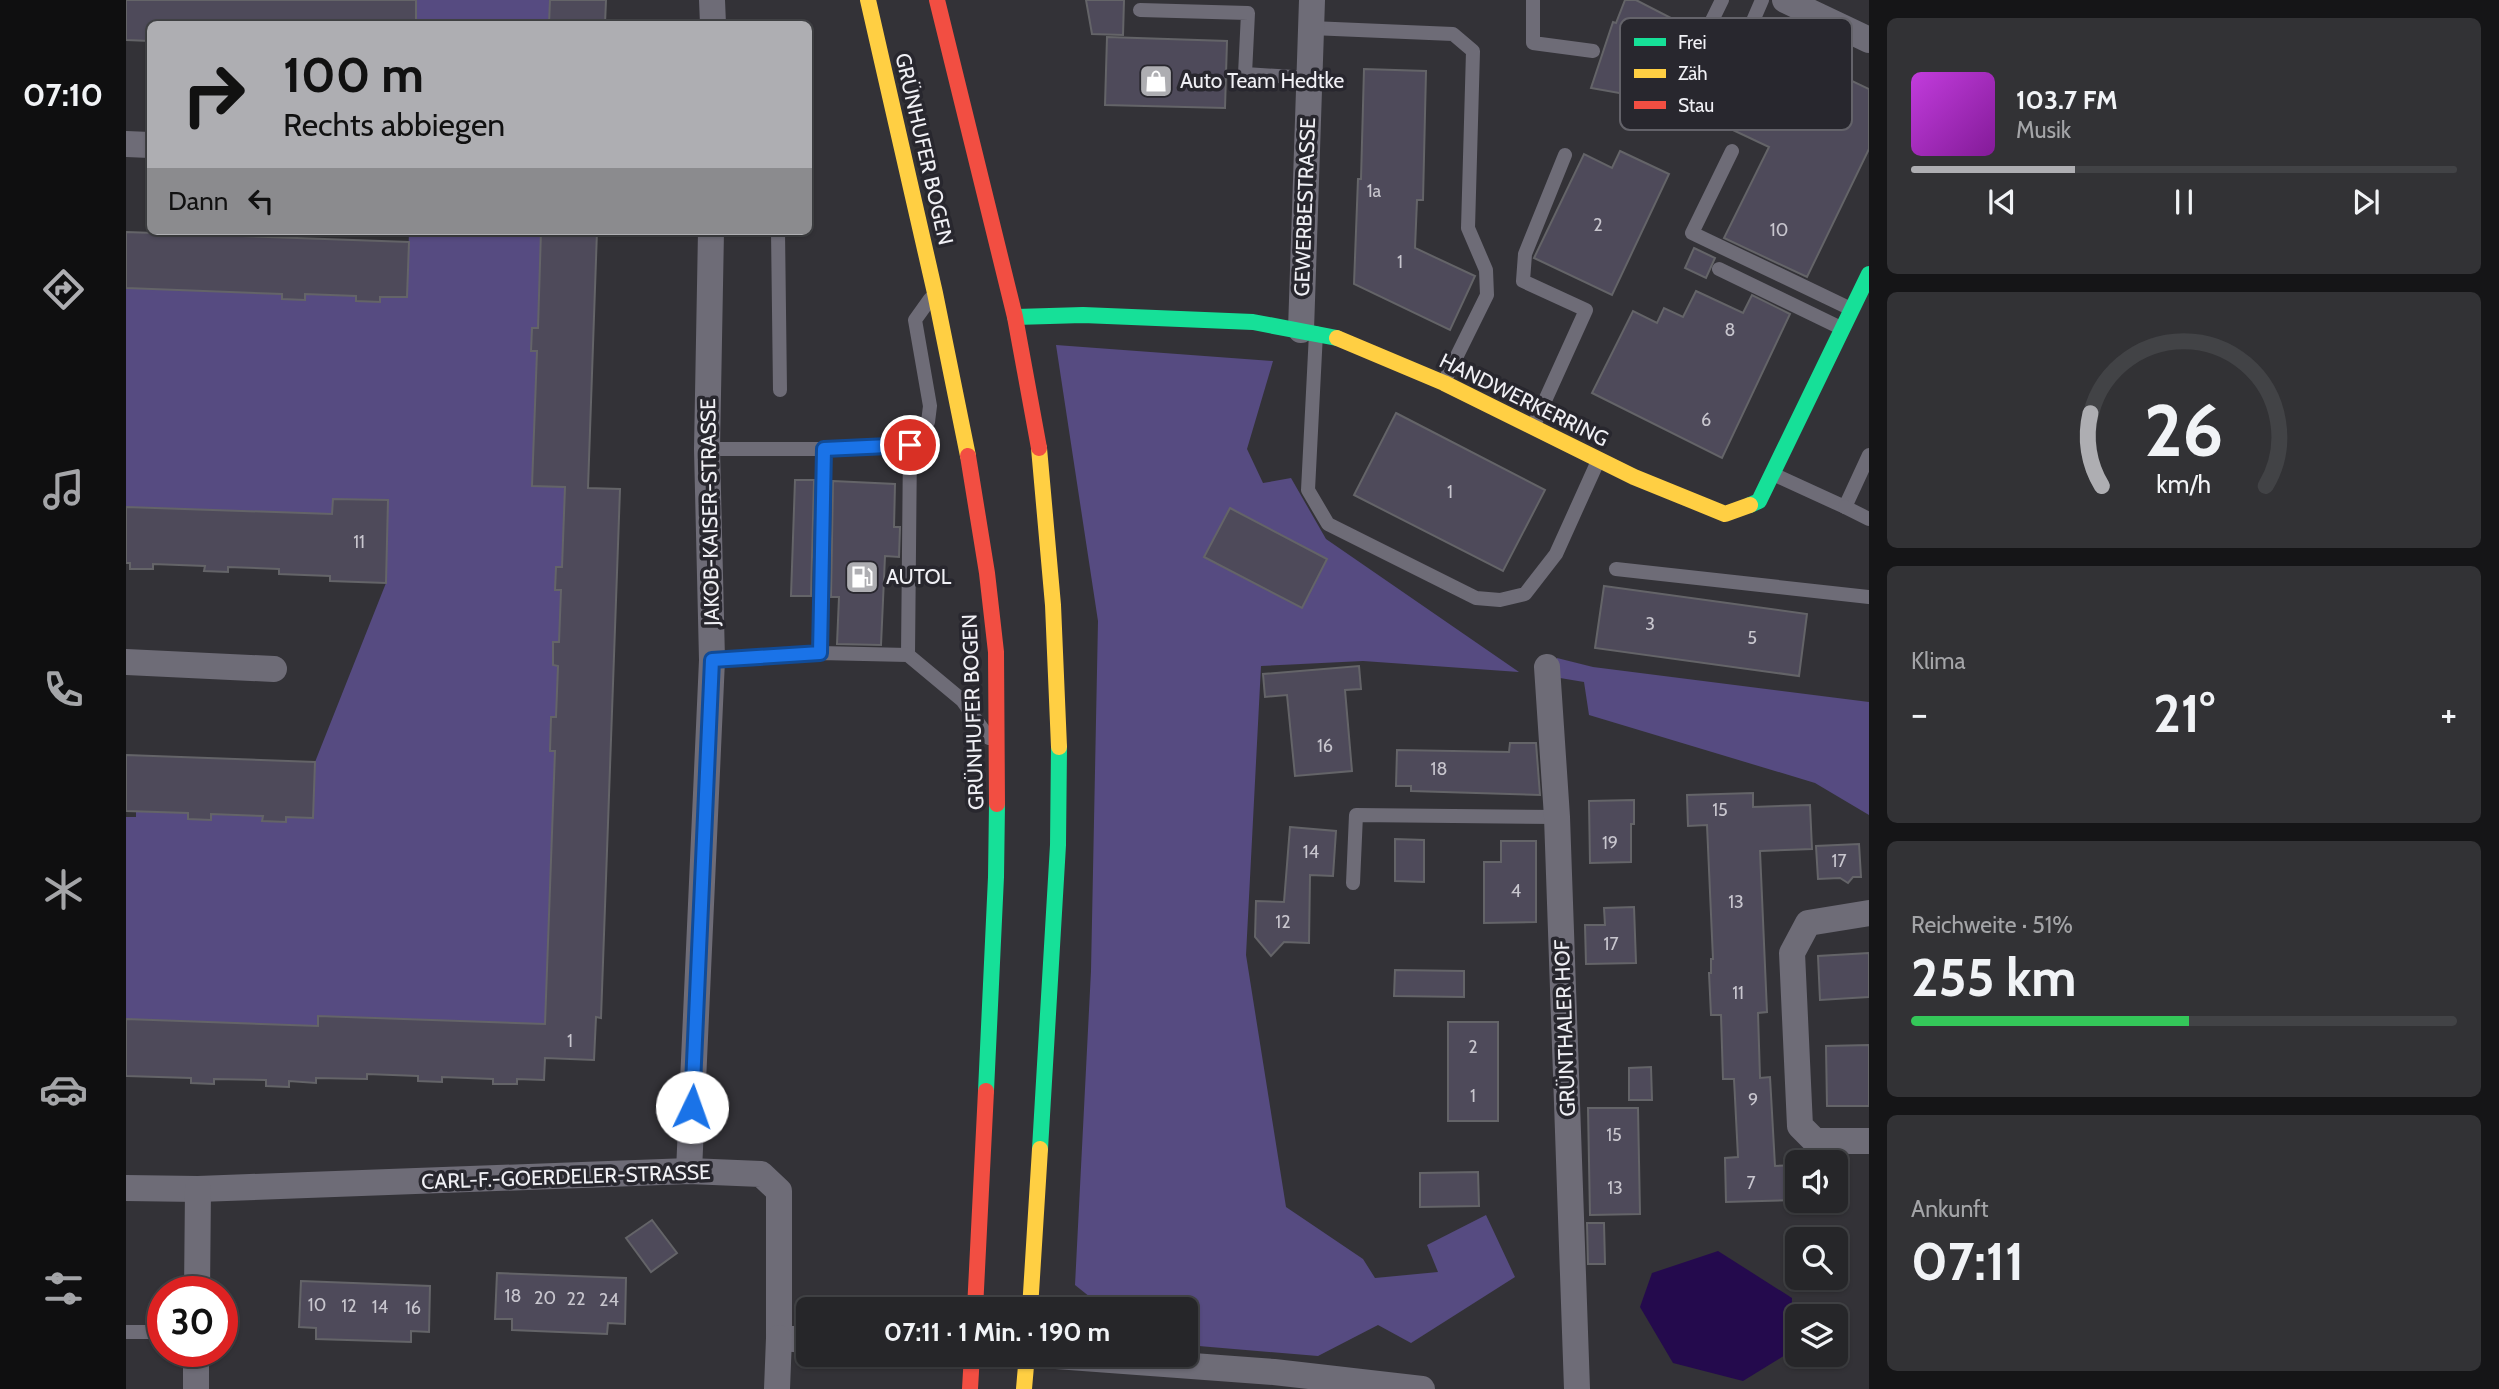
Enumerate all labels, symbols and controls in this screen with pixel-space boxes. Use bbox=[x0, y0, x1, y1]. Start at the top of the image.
legend bbox=[1620, 18, 1852, 130]
text: Frei bbox=[1678, 31, 1707, 54]
text: 100 m bbox=[283, 45, 424, 104]
icon: right bbox=[168, 49, 259, 140]
street label: GRÜNHUFER BOGEN bbox=[890, 51, 959, 247]
shop icon: Auto Team Hedtke bbox=[1137, 62, 1175, 100]
text: Zäh bbox=[1678, 62, 1708, 85]
place label: Auto Team Hedtke bbox=[1180, 68, 1344, 93]
text: 07:10 bbox=[23, 75, 103, 114]
text: 103.7 FM bbox=[2016, 84, 2118, 116]
text: Stau bbox=[1678, 94, 1714, 117]
text: Rechts abbiegen bbox=[283, 105, 505, 144]
text: Musik bbox=[2016, 116, 2071, 144]
street label: GEWERBESTRASSE bbox=[1289, 117, 1320, 297]
house number: 1a bbox=[1367, 180, 1382, 202]
icon: left bbox=[242, 182, 280, 220]
icon: previous bbox=[1983, 183, 2021, 221]
icon: pause bbox=[2165, 183, 2203, 221]
icon: next bbox=[2347, 183, 2385, 221]
text: Dann bbox=[168, 185, 228, 217]
house number: 2 bbox=[1593, 214, 1603, 236]
house number: 10 bbox=[1770, 219, 1788, 241]
house number: 1 bbox=[1397, 251, 1403, 273]
icon: directions bbox=[39, 265, 88, 314]
house number: 8 bbox=[1725, 319, 1735, 341]
street label: HANDWERKERRING bbox=[1436, 348, 1613, 451]
text: 26 bbox=[2144, 387, 2224, 475]
street label: JAKOB-KAISER-STRASSE bbox=[695, 398, 724, 627]
house number: 6 bbox=[1701, 409, 1711, 431]
pin bbox=[880, 415, 940, 475]
icon: arrive bbox=[891, 426, 929, 464]
icon: music bbox=[39, 465, 88, 514]
text: km/h bbox=[2157, 469, 2211, 499]
house number: 1 bbox=[1447, 481, 1453, 503]
house number: 11 bbox=[353, 531, 365, 553]
fuel station icon: AUTOL bbox=[843, 558, 881, 596]
place label: AUTOL bbox=[886, 564, 952, 589]
house number: 3 bbox=[1645, 613, 1655, 635]
street label: GRÜNHUFER BOGEN bbox=[957, 614, 988, 810]
house number: 5 bbox=[1747, 627, 1757, 649]
text: Klima bbox=[1911, 647, 1966, 675]
icon: phone bbox=[39, 665, 88, 714]
text: 21° bbox=[2153, 682, 2215, 745]
text: − bbox=[1911, 690, 1928, 737]
text: + bbox=[2440, 690, 2457, 737]
house number: 16 bbox=[1317, 735, 1333, 757]
house number: 18 bbox=[1431, 758, 1447, 780]
house number: 15 bbox=[1712, 799, 1728, 821]
house number: 19 bbox=[1602, 832, 1618, 854]
house number: 14 bbox=[1303, 841, 1319, 863]
house number: 17 bbox=[1832, 850, 1846, 872]
icon: climate bbox=[39, 865, 88, 914]
house number: 4 bbox=[1511, 880, 1521, 902]
house number: 13 bbox=[1728, 891, 1744, 913]
house number: 12 bbox=[1275, 911, 1291, 933]
text: Reichweite · 51% bbox=[1911, 911, 2073, 939]
house number: 17 bbox=[1604, 933, 1618, 955]
street label: GRÜNTHALER HOF bbox=[1549, 939, 1580, 1117]
text: 255 km bbox=[1911, 946, 2076, 1009]
house number: 11 bbox=[1732, 982, 1744, 1004]
house number: 1 bbox=[567, 1030, 573, 1052]
house number: 2 bbox=[1468, 1036, 1478, 1058]
icon: car bbox=[39, 1065, 88, 1114]
position arrow bbox=[655, 1070, 729, 1144]
house number: 1 bbox=[1470, 1085, 1476, 1107]
house number: 9 bbox=[1748, 1089, 1758, 1111]
house number: 15 bbox=[1606, 1124, 1622, 1146]
map controls bbox=[1785, 1150, 1848, 1367]
button: sound bbox=[1785, 1150, 1848, 1213]
street label: CARL-F.-GOERDELER-STRASSE bbox=[421, 1159, 711, 1194]
house number: 7 bbox=[1746, 1172, 1756, 1194]
house number: 13 bbox=[1607, 1177, 1623, 1199]
text: Ankunft bbox=[1911, 1195, 1989, 1223]
button: search bbox=[1785, 1227, 1848, 1290]
text: 07:11 bbox=[1911, 1230, 2024, 1293]
icon: filters bbox=[39, 1264, 88, 1313]
speed limit sign: 30 bbox=[147, 1276, 238, 1367]
house number: 18 bbox=[505, 1285, 521, 1307]
house number: 20 bbox=[534, 1287, 556, 1309]
house number: 22 bbox=[567, 1288, 585, 1310]
house number: 24 bbox=[599, 1289, 619, 1311]
house number: 10 bbox=[308, 1294, 326, 1316]
house number: 12 bbox=[341, 1295, 357, 1317]
house number: 14 bbox=[372, 1296, 388, 1318]
house number: 16 bbox=[405, 1297, 421, 1319]
button: layers bbox=[1785, 1304, 1848, 1367]
text: 07:11 · 1 Min. · 190 m bbox=[884, 1316, 1110, 1348]

